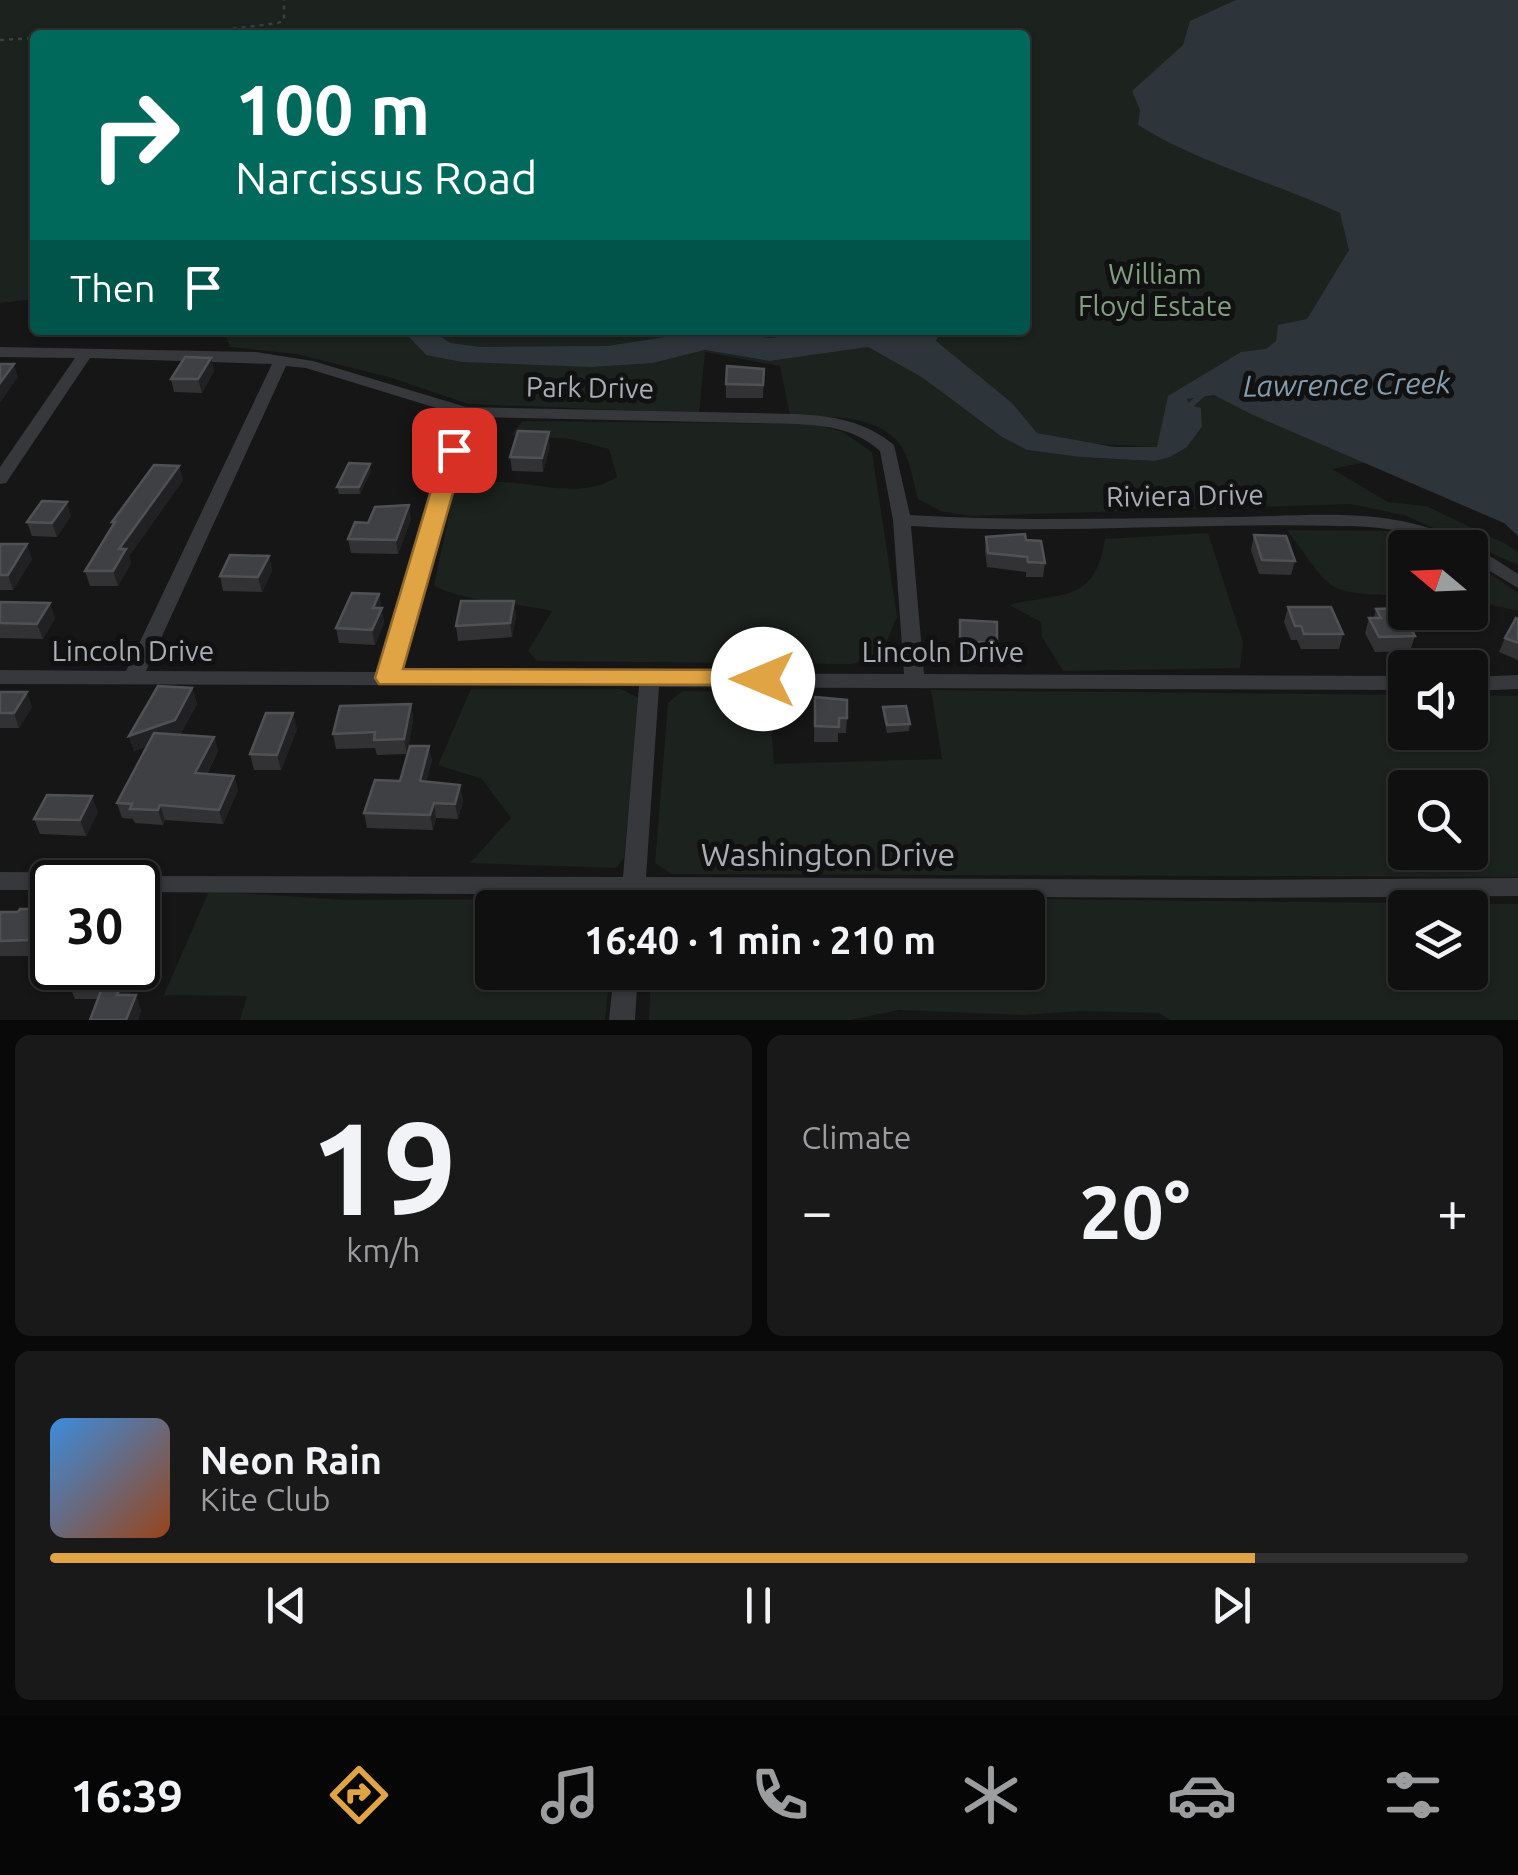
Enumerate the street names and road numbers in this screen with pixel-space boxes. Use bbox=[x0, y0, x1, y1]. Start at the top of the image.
street label: Park Drive bbox=[526, 370, 654, 404]
street label: Riviera Drive bbox=[1106, 478, 1264, 512]
street label: Lincoln Drive bbox=[52, 635, 214, 666]
street label: Lincoln Drive bbox=[862, 636, 1024, 667]
street label: Washington Drive bbox=[701, 836, 955, 872]

